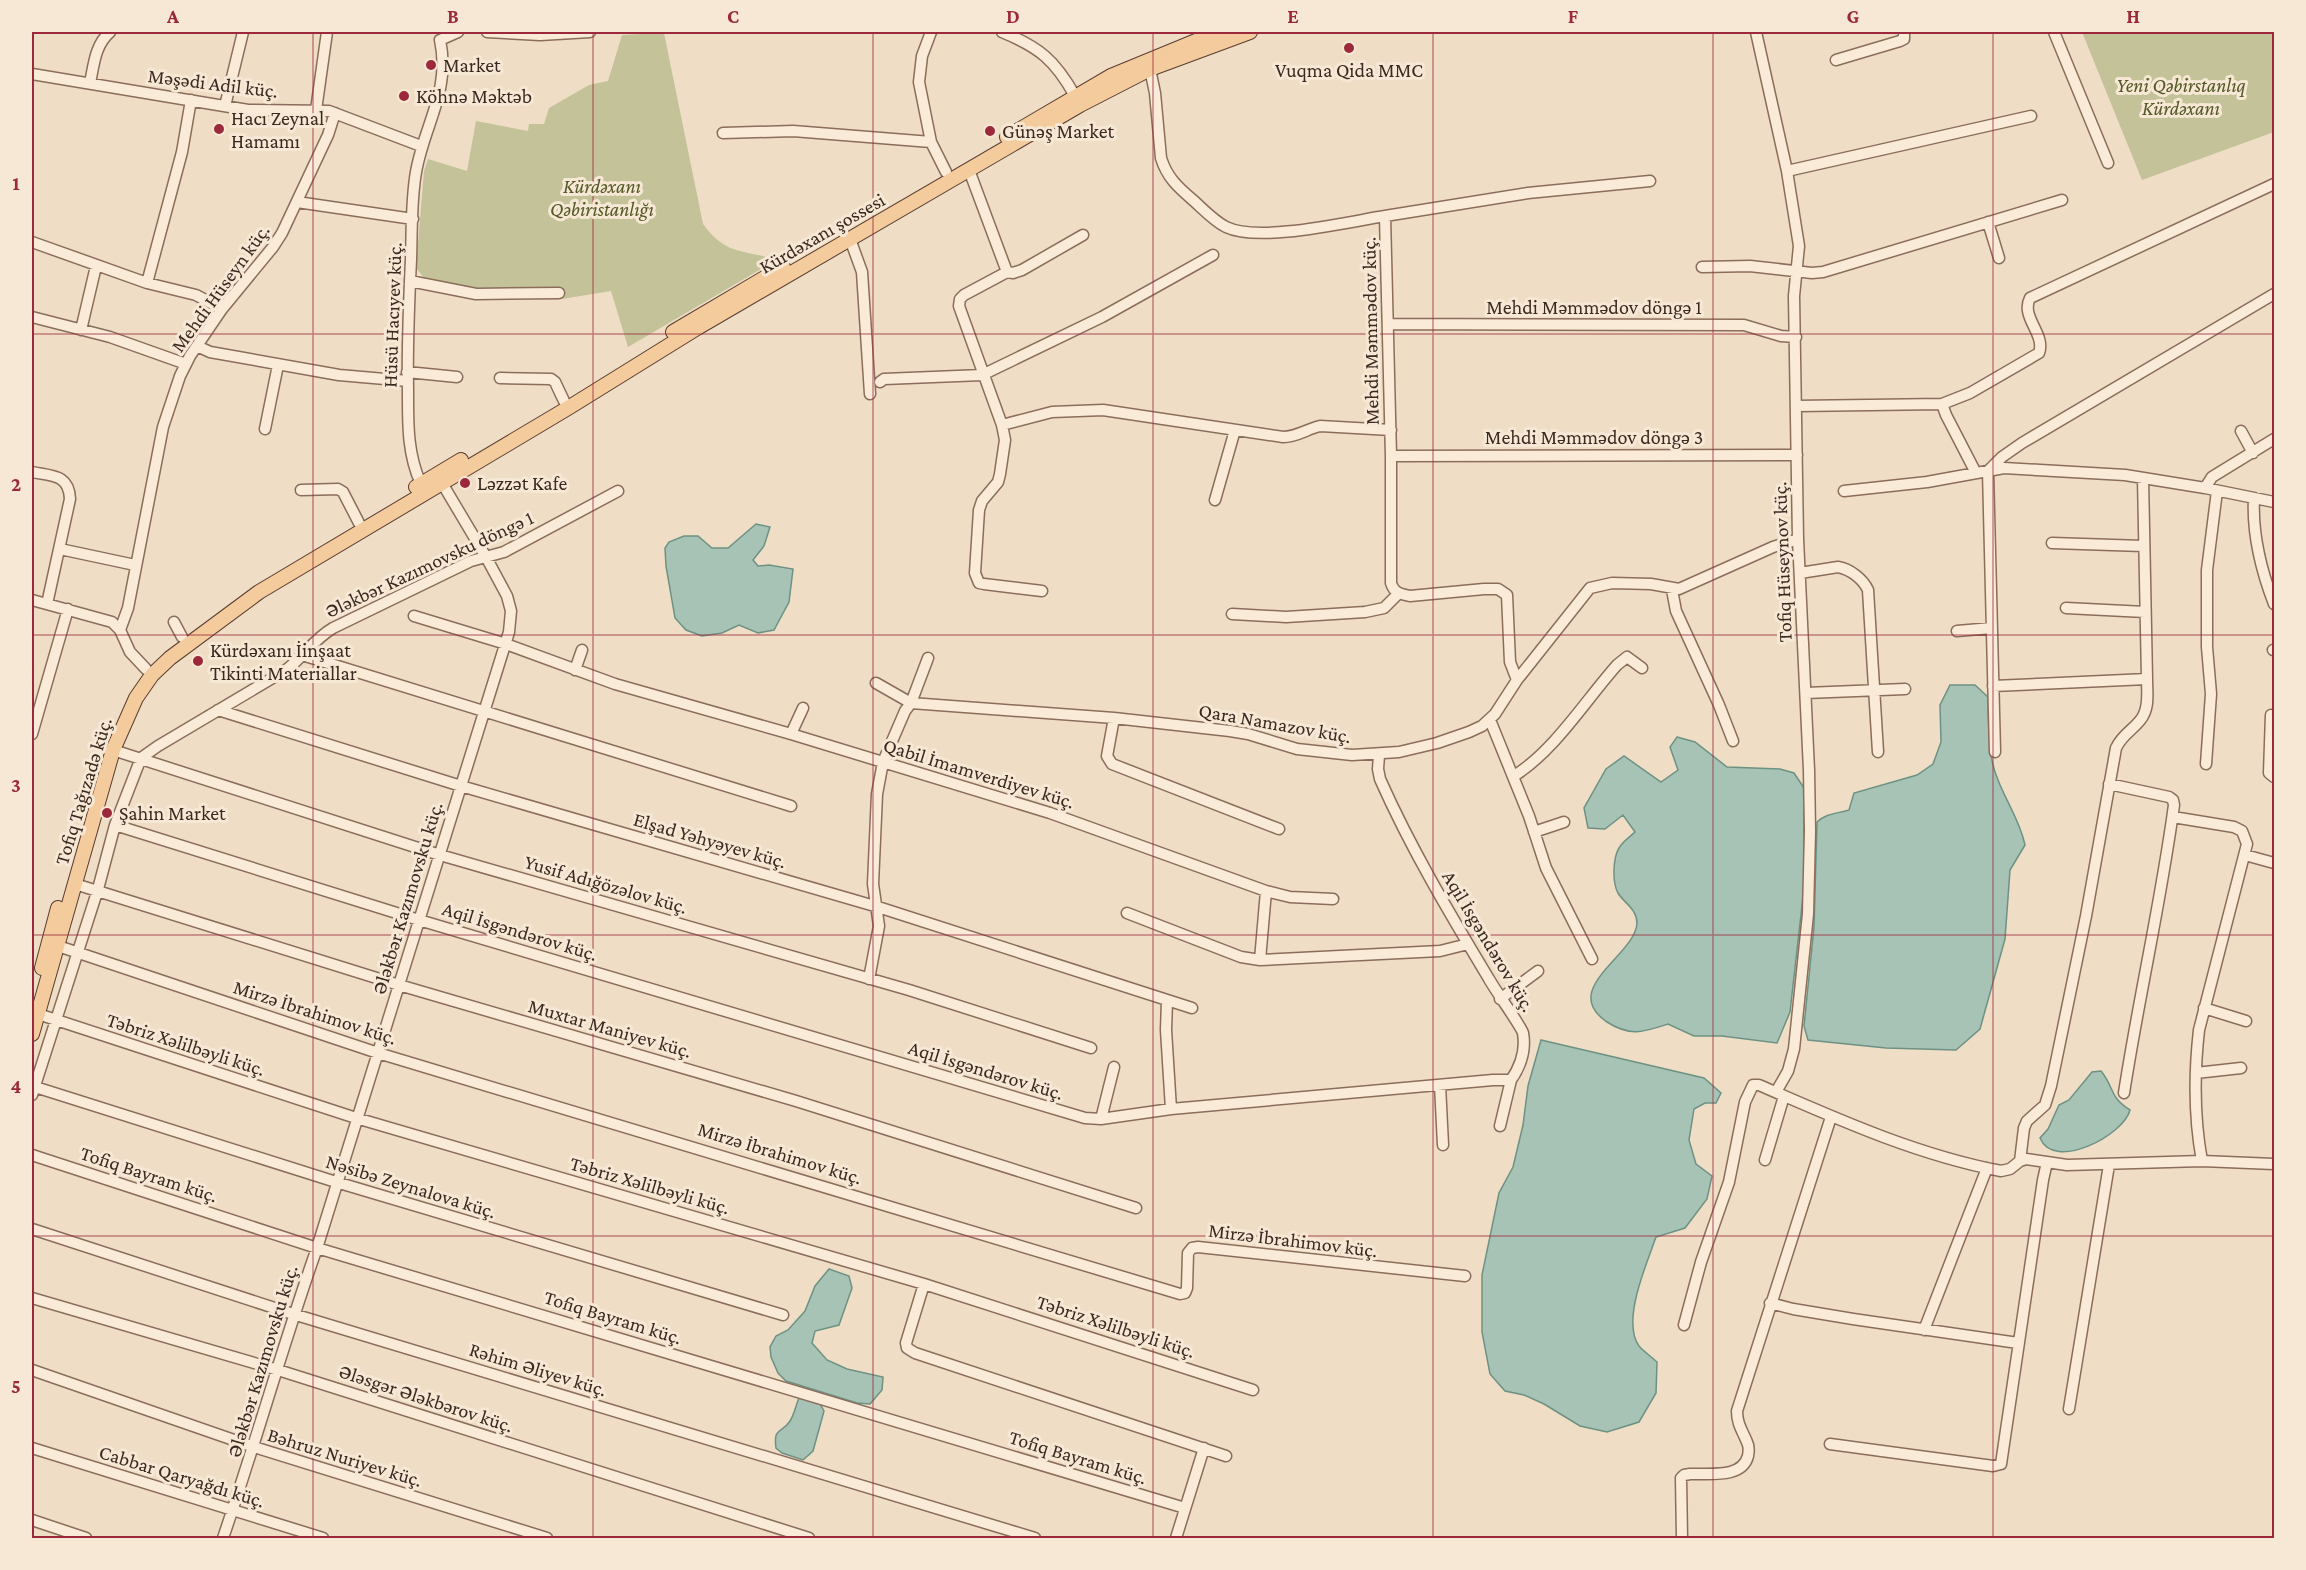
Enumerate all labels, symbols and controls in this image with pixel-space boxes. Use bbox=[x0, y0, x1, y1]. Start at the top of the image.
text: A bbox=[166, 5, 180, 27]
text: B bbox=[447, 5, 459, 27]
text: C bbox=[727, 5, 739, 27]
text: D bbox=[1006, 5, 1020, 27]
text: E bbox=[1287, 5, 1299, 27]
text: F bbox=[1568, 5, 1579, 27]
text: G bbox=[1847, 5, 1860, 27]
text: H bbox=[2126, 5, 2140, 27]
marker: Vuqma Qida MMC bbox=[1342, 41, 1356, 55]
place label: Market bbox=[443, 54, 501, 76]
marker: Market bbox=[424, 58, 438, 72]
place label: Vuqma Qida MMC bbox=[1275, 59, 1423, 82]
street label: Məşədi Adil küç. bbox=[147, 64, 279, 103]
park label: Yeni Qəbirstanlıq Kürdəxanı bbox=[2116, 74, 2246, 119]
place label: Köhnə Məktəb bbox=[416, 85, 532, 107]
marker: Köhnə Məktəb bbox=[397, 89, 411, 103]
place label: Hacı Zeynal Hamamı bbox=[231, 107, 324, 152]
place label: Günəş Market bbox=[1002, 120, 1115, 143]
marker: Hacı Zeynal Hamamı bbox=[212, 122, 226, 136]
marker: Günəş Market bbox=[983, 124, 997, 138]
text: 1 bbox=[12, 172, 20, 194]
park label: Kürdəxanı Qəbiristanlığı bbox=[550, 175, 654, 221]
street label: Kürdəxanı şossesi bbox=[755, 188, 889, 279]
street label: Mehdi Hüseyn küç. bbox=[166, 220, 275, 357]
street label: Mehdi Məmmədov küç. bbox=[1357, 237, 1384, 425]
street label: Hüsü Hacıyev küç. bbox=[378, 242, 407, 388]
street label: Mehdi Məmmədov döngə 1 bbox=[1486, 296, 1702, 319]
street label: Mehdi Məmmədov döngə 3 bbox=[1485, 426, 1703, 449]
place label: Ləzzət Kafe bbox=[477, 472, 567, 494]
text: 2 bbox=[11, 473, 21, 495]
marker: Ləzzət Kafe bbox=[458, 476, 472, 490]
street label: Tofiq Hüseynov küç. bbox=[1768, 481, 1797, 643]
street label: Ələkbər Kazımovsku döngə 1 bbox=[321, 506, 537, 623]
place label: Kürdəxanı İinşaat Tikinti Materiallar bbox=[210, 639, 357, 684]
marker: Kürdəxanı İinşaat Tikinti Materiallar bbox=[191, 654, 205, 668]
street label: Qara Namazov küç. bbox=[1197, 699, 1353, 748]
street label: Tofiq Tağızadə küç. bbox=[50, 715, 117, 868]
street label: Qabil İmamverdiyev küç. bbox=[881, 733, 1077, 814]
text: 3 bbox=[11, 774, 21, 796]
street label: Ələkbər Kazımovsku küç. bbox=[367, 799, 448, 997]
place label: Şahin Market bbox=[119, 802, 226, 825]
marker: Şahin Market bbox=[100, 806, 114, 820]
street label: Elşad Yəhyəyev küç. bbox=[631, 808, 789, 873]
street label: Yusif Adığözəlov küç. bbox=[522, 850, 690, 919]
street label: Aqil İsgəndərov küç. bbox=[1437, 866, 1540, 1016]
street label: Aqil İsgəndərov küç. bbox=[440, 897, 600, 966]
street label: Mirzə İbrahimov küç. bbox=[230, 975, 399, 1050]
street label: Muxtar Maniyev küç. bbox=[526, 994, 694, 1063]
street label: Təbriz Xəlilbəyli küç. bbox=[104, 1008, 268, 1081]
street label: Aqil İsgəndərov küç. bbox=[906, 1036, 1066, 1105]
text: 4 bbox=[11, 1075, 22, 1097]
street label: Mirzə İbrahimov küç. bbox=[695, 1118, 865, 1189]
street label: Tofiq Bayram küç. bbox=[77, 1141, 220, 1207]
street label: Nəsibə Zeynalova küç. bbox=[323, 1150, 499, 1223]
street label: Təbriz Xəlilbəyli küç. bbox=[567, 1152, 732, 1219]
street label: Mirzə İbrahimov küç. bbox=[1207, 1219, 1379, 1262]
street label: Ələkbər Kazımovsku küç. bbox=[222, 1262, 303, 1460]
street label: Tofiq Bayram küç. bbox=[541, 1286, 684, 1349]
street label: Təbriz Xəlilbəyli küç. bbox=[1034, 1290, 1198, 1363]
street label: Rəhim Əliyev küç. bbox=[466, 1338, 609, 1401]
street label: Ələsgər Ələkbərov küç. bbox=[336, 1359, 516, 1437]
text: 5 bbox=[11, 1375, 21, 1397]
street label: Bəhruz Nuriyev küç. bbox=[265, 1423, 425, 1492]
street label: Tofiq Bayram küç. bbox=[1006, 1426, 1149, 1489]
street label: Cabbar Qaryağdı küç. bbox=[96, 1440, 267, 1513]

